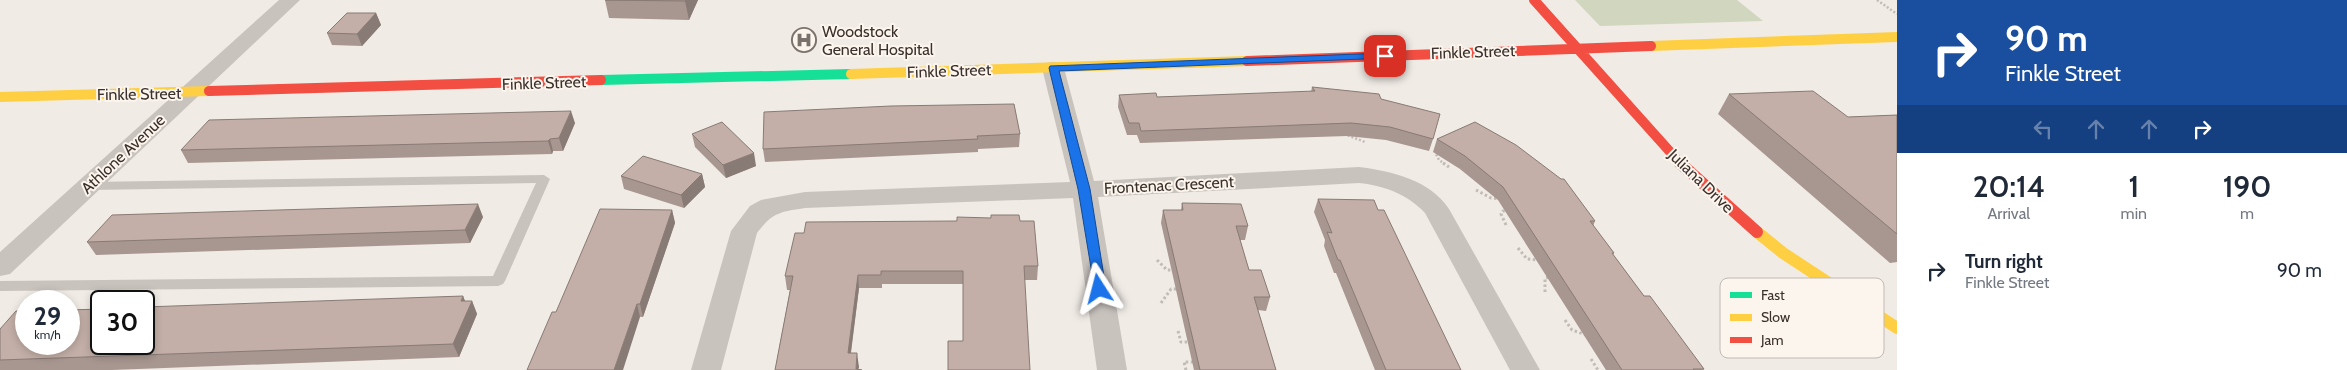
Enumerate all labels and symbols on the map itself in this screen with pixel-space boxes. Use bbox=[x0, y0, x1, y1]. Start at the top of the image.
place label: Woodstock General Hospital bbox=[822, 22, 934, 59]
hospital icon: Woodstock General Hospital bbox=[791, 27, 817, 53]
pin bbox=[1364, 35, 1406, 77]
street label: Finkle Street bbox=[1431, 41, 1516, 63]
street label: Finkle Street bbox=[907, 60, 992, 82]
street label: Finkle Street bbox=[502, 72, 587, 94]
street label: Finkle Street bbox=[97, 84, 182, 104]
street label: Athlone Avenue bbox=[77, 110, 169, 198]
street label: Juliana Drive bbox=[1664, 145, 1738, 217]
street label: Frontenac Crescent bbox=[1104, 172, 1235, 198]
position arrow bbox=[1072, 262, 1124, 314]
legend bbox=[1720, 278, 1884, 358]
text: Fast bbox=[1761, 286, 1785, 304]
speed limit sign: 30 bbox=[90, 290, 155, 355]
text: Slow bbox=[1761, 308, 1790, 326]
text: Jam bbox=[1760, 331, 1783, 349]

